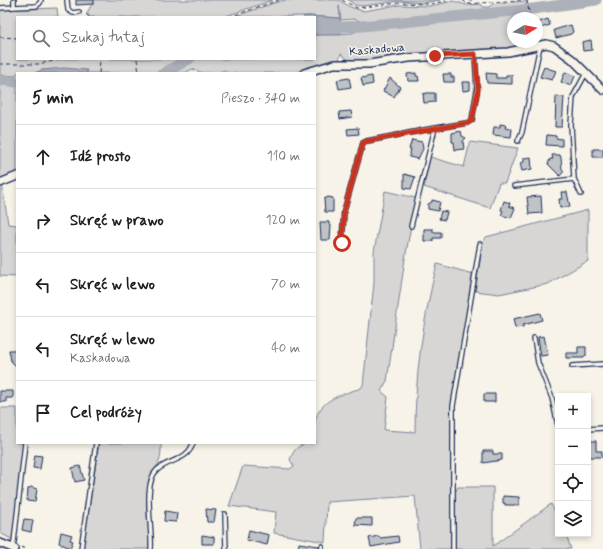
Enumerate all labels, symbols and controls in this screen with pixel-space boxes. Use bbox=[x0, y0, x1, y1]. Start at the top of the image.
north arrow bbox=[507, 12, 543, 48]
search box bbox=[16, 16, 316, 60]
icon: search bbox=[30, 27, 52, 49]
text: Szukaj tutaj bbox=[62, 28, 145, 48]
street label: Kaskadowa bbox=[348, 40, 406, 60]
route end bbox=[426, 47, 444, 65]
text: 5 min bbox=[32, 87, 74, 109]
text: Pieszo · 340 m bbox=[221, 90, 300, 107]
icon: ahead bbox=[32, 146, 54, 168]
text: Idź prosto bbox=[70, 147, 131, 167]
text: 110 m bbox=[267, 148, 300, 165]
icon: right bbox=[32, 210, 54, 232]
text: Skręć w prawo bbox=[70, 211, 164, 231]
text: 120 m bbox=[266, 212, 300, 229]
route start bbox=[333, 234, 351, 252]
icon: left bbox=[32, 274, 54, 296]
text: Skręć w lewo bbox=[70, 275, 155, 295]
text: 70 m bbox=[271, 276, 300, 293]
text: Skręć w lewo bbox=[70, 330, 155, 350]
icon: left bbox=[32, 338, 54, 360]
text: 40 m bbox=[271, 340, 300, 357]
text: Kaskadowa bbox=[70, 350, 131, 367]
map controls bbox=[555, 393, 591, 537]
button: + bbox=[555, 393, 591, 429]
icon: arrive bbox=[32, 402, 54, 424]
text: Cel podróży bbox=[70, 403, 142, 423]
button: − bbox=[555, 429, 591, 465]
button: locate bbox=[555, 465, 591, 501]
button: layers bbox=[555, 501, 591, 537]

